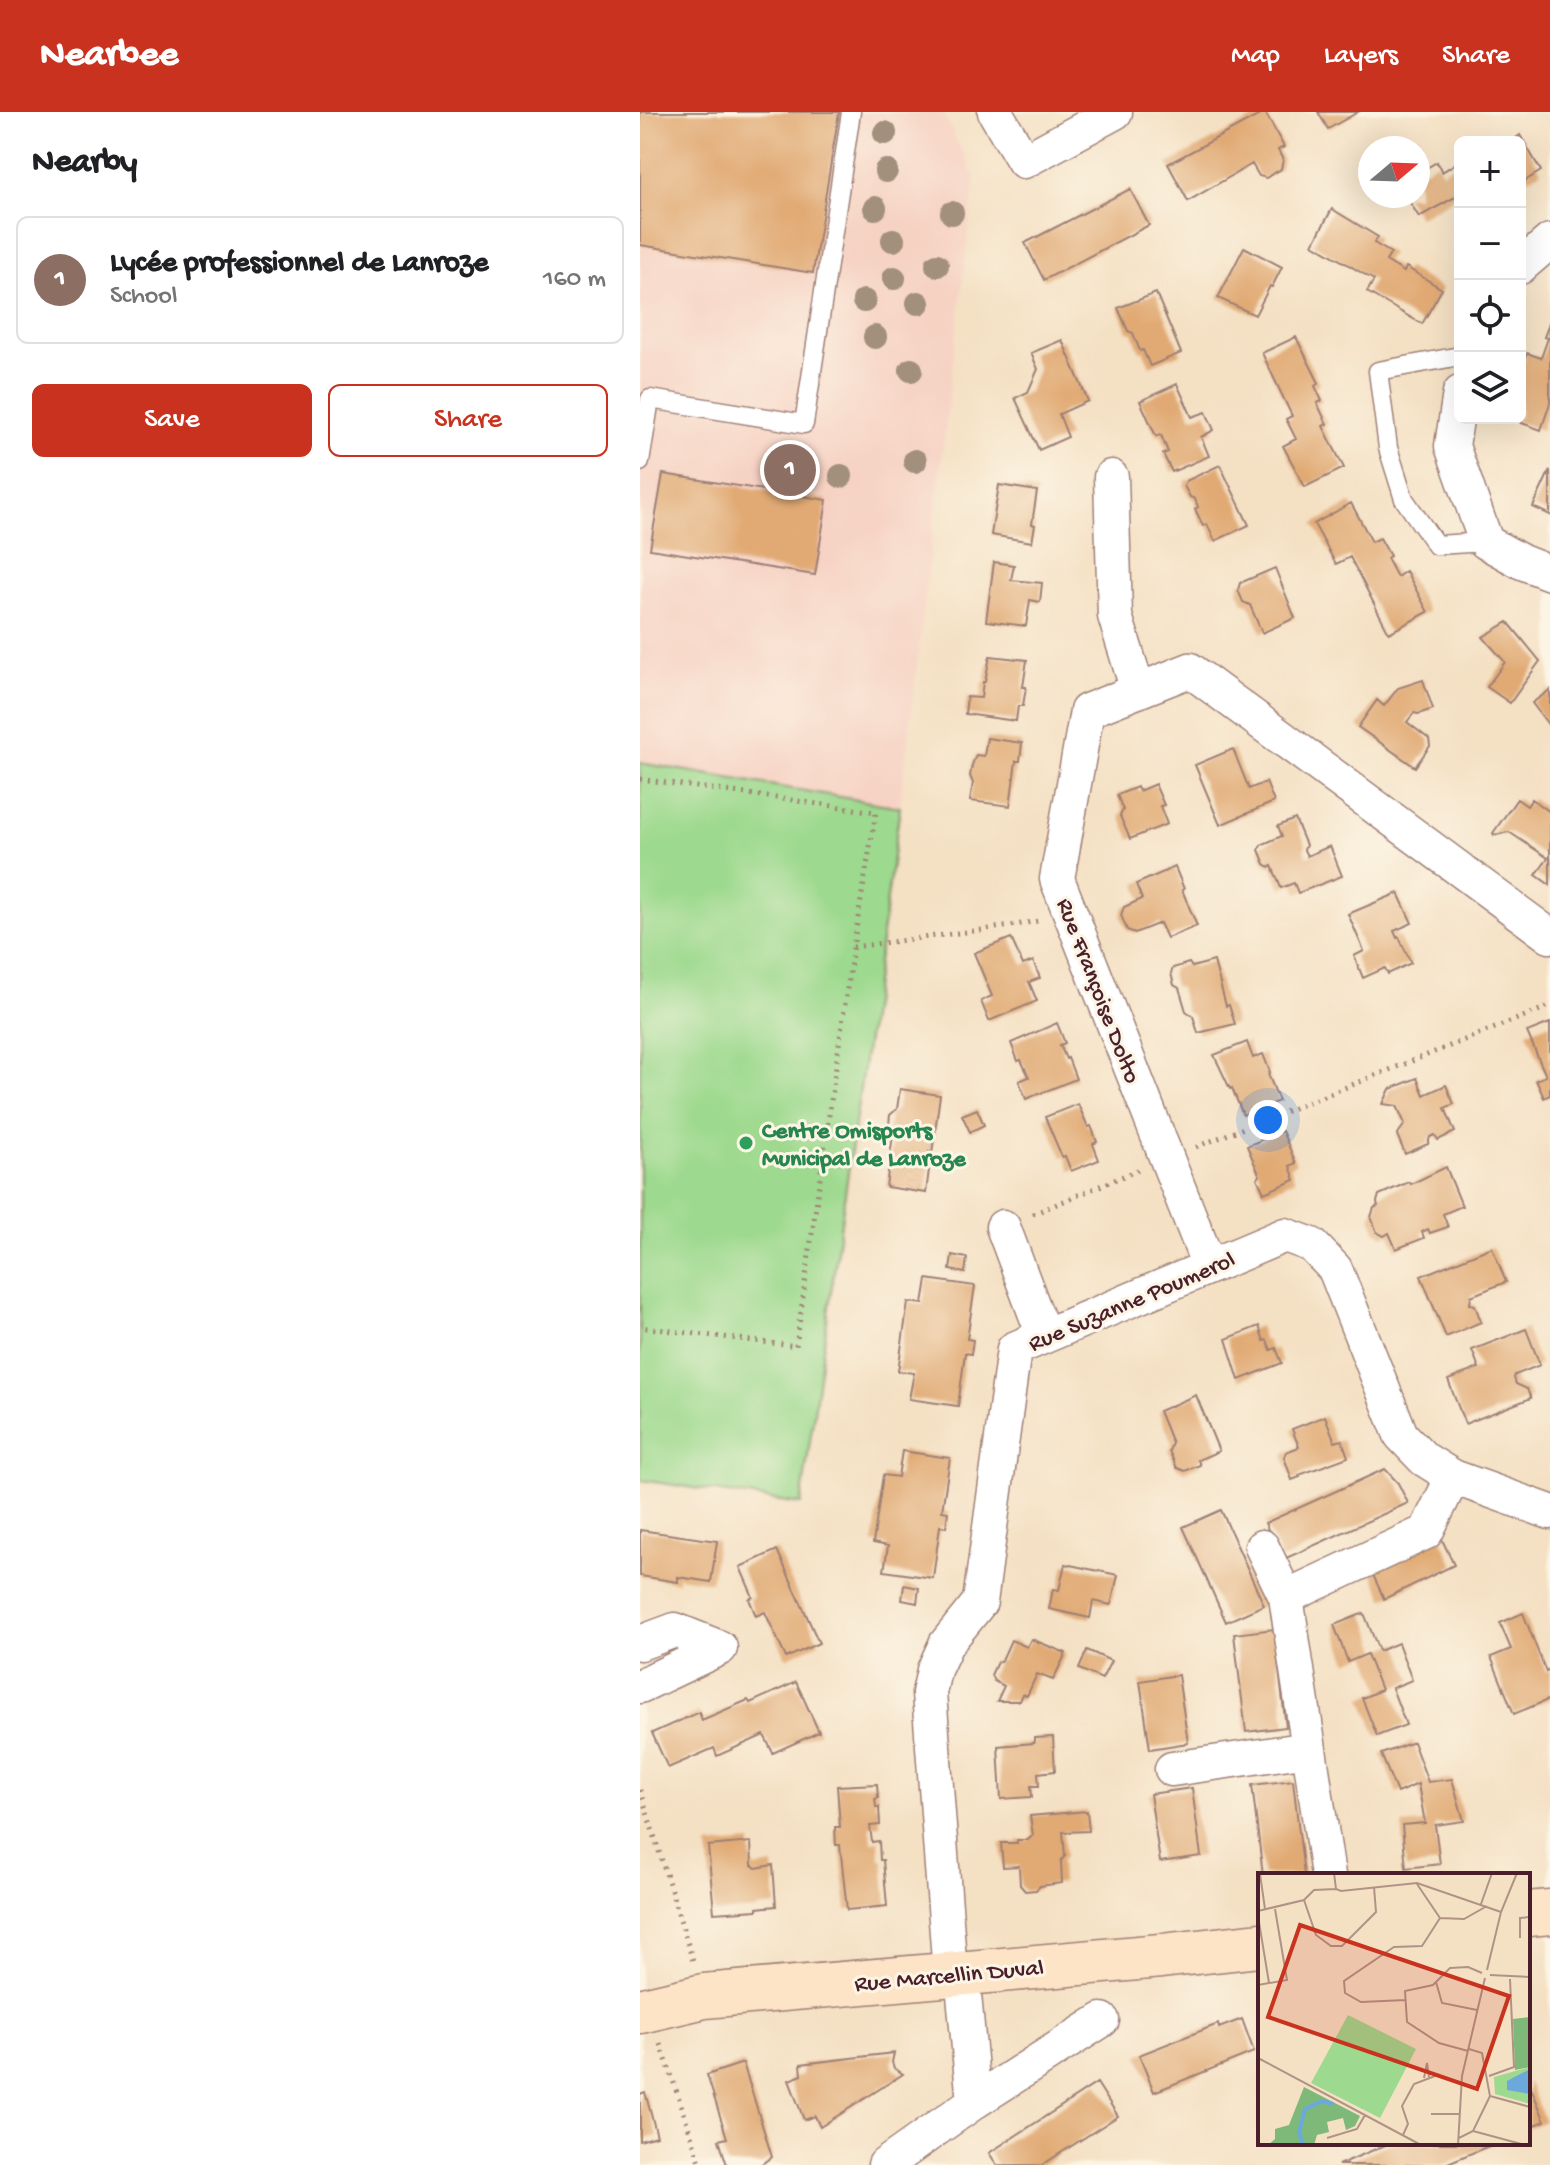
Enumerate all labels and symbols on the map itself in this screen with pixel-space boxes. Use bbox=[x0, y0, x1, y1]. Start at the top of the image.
north arrow bbox=[1358, 136, 1430, 208]
pin: 1 bbox=[764, 440, 816, 500]
street label: Rue Françoise Dolto bbox=[1048, 895, 1145, 1088]
your location bbox=[1248, 1100, 1288, 1140]
place label: Centre Omisports Municipal de Lanroze bbox=[762, 1118, 967, 1175]
marker: Centre Omisports Municipal de Lanroze bbox=[737, 1134, 755, 1152]
street label: Rue Suzanne Poumerol bbox=[1025, 1247, 1240, 1360]
inset map bbox=[1258, 1873, 1530, 2145]
street label: Rue Marcellin Duval bbox=[853, 1955, 1045, 2000]

